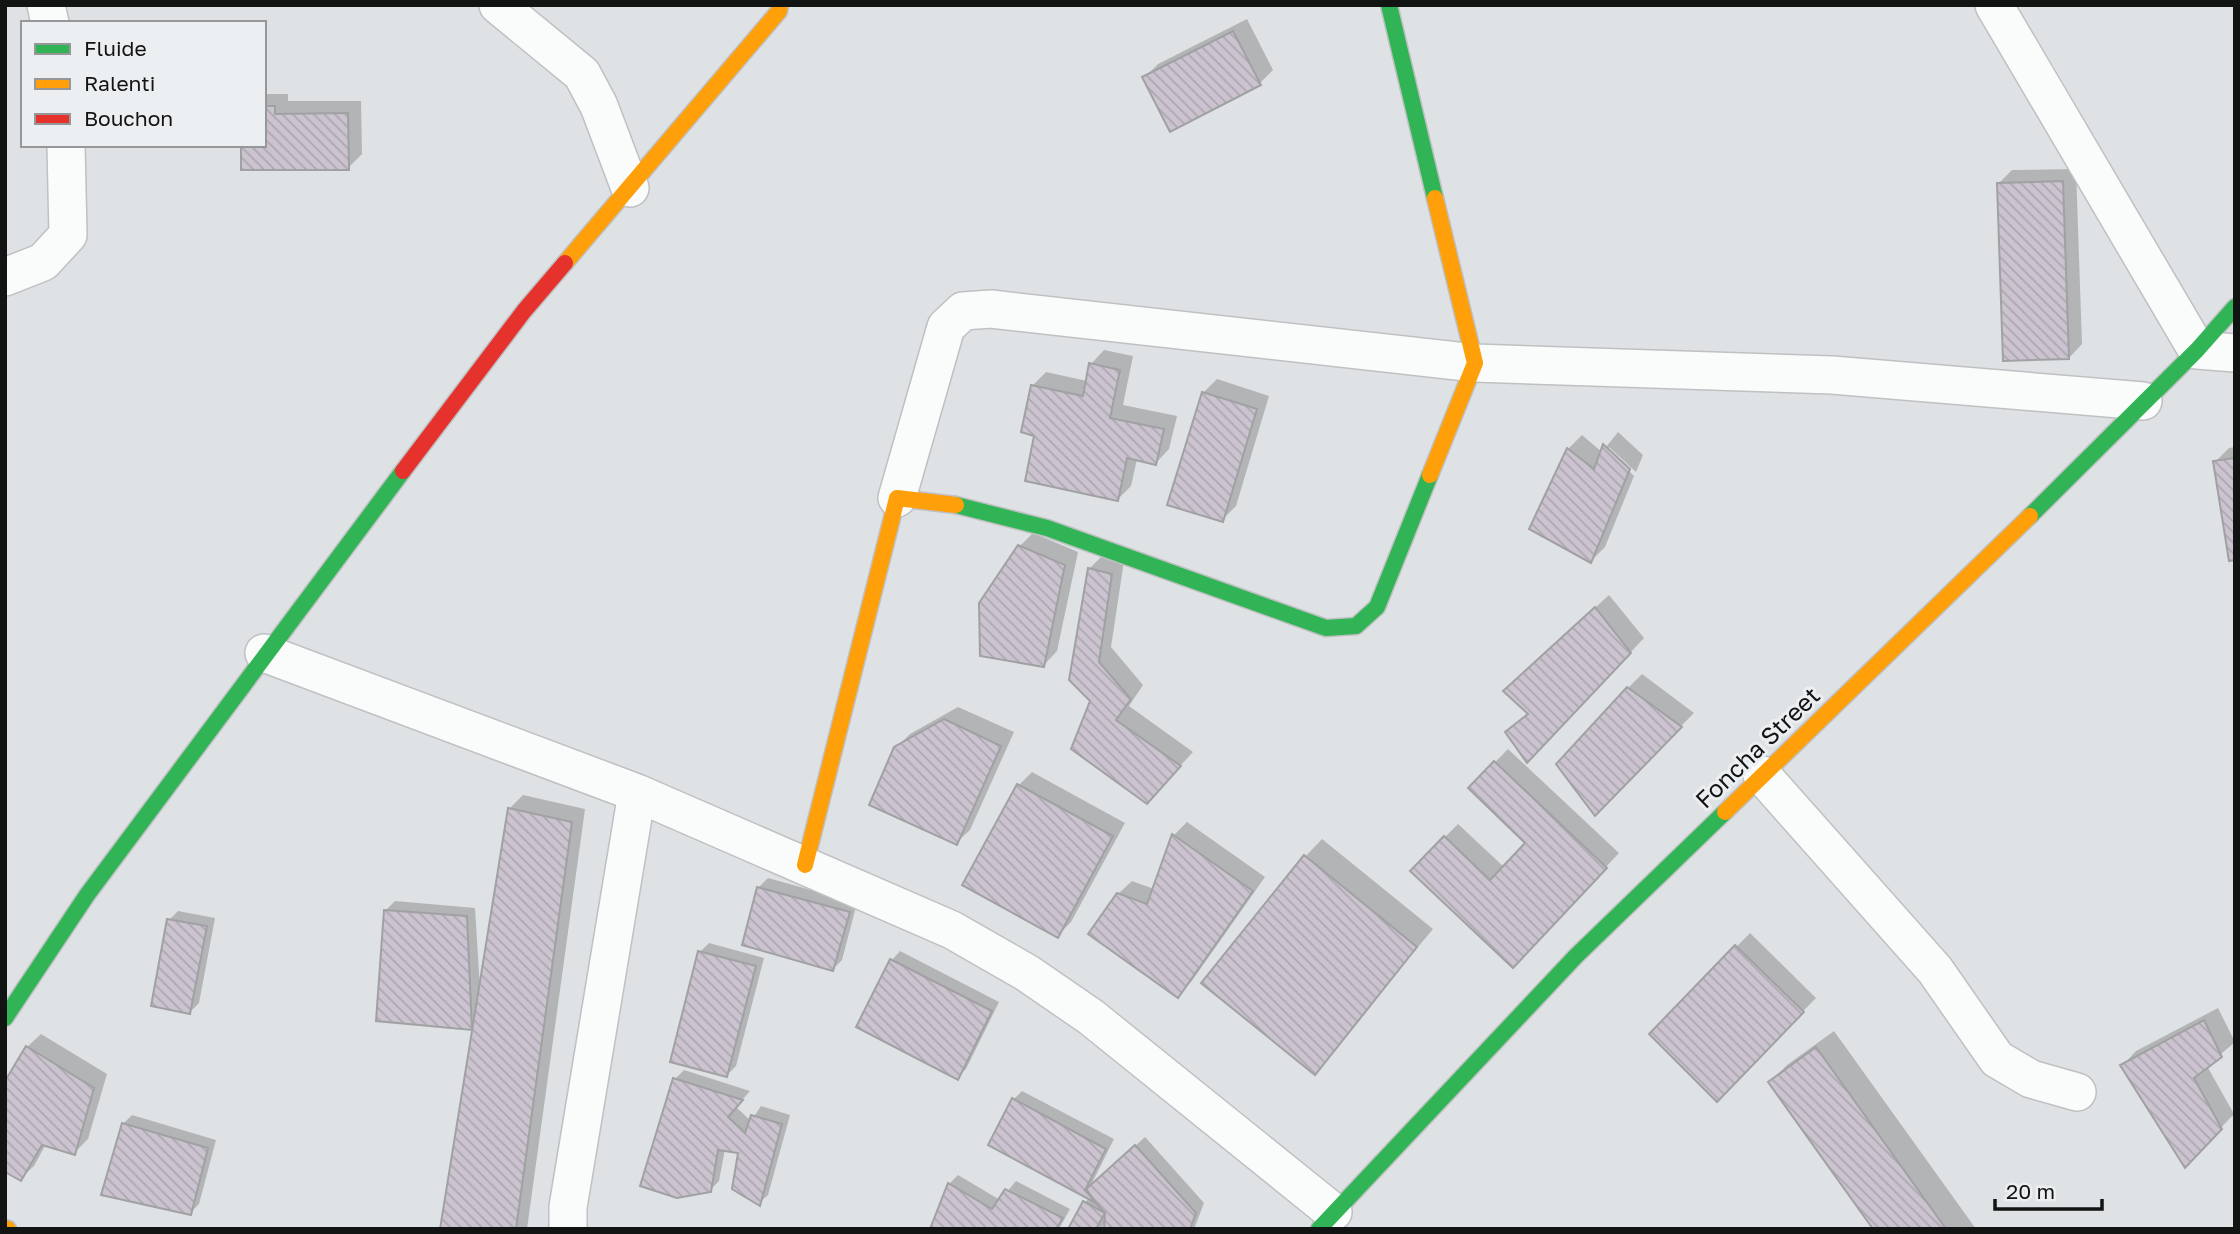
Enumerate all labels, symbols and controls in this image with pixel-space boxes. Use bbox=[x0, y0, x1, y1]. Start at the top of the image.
legend bbox=[21, 21, 266, 147]
text: Fluide bbox=[84, 35, 147, 61]
text: Ralenti bbox=[84, 70, 155, 96]
text: Bouchon bbox=[84, 105, 173, 131]
street label: Foncha Street bbox=[1689, 680, 1825, 813]
scale bar bbox=[1995, 1168, 2102, 1212]
text: 20 m bbox=[2006, 1178, 2055, 1204]

